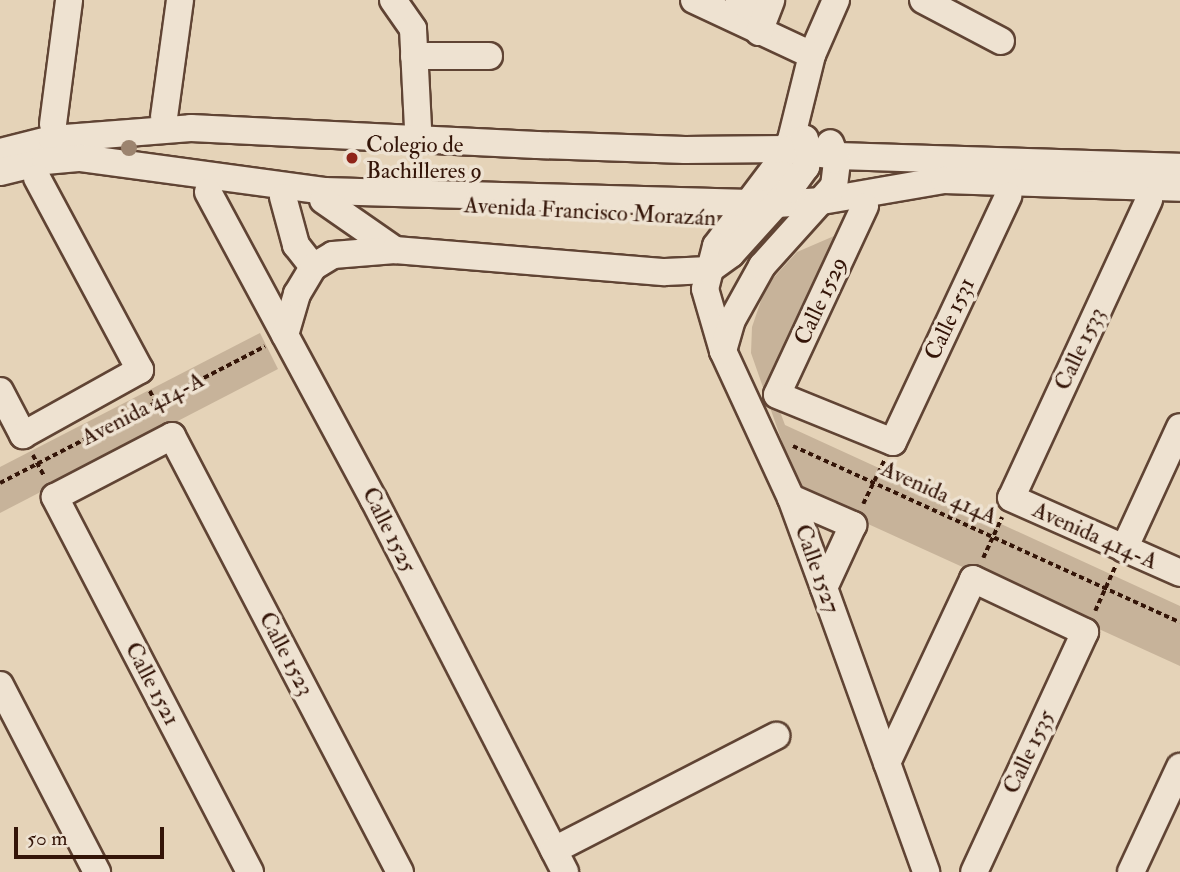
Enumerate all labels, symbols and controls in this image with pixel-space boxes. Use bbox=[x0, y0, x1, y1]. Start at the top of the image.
place label: Colegio de Bachilleres 9 bbox=[366, 131, 482, 185]
marker: Colegio de Bachilleres 9 bbox=[344, 150, 360, 166]
street label: Avenida Francisco Morazán bbox=[463, 192, 717, 232]
street label: Calle 1529 bbox=[789, 253, 853, 349]
street label: Calle 1531 bbox=[919, 273, 981, 365]
street label: Calle 1533 bbox=[1049, 303, 1111, 395]
street label: Avenida 414-A bbox=[77, 366, 209, 452]
street label: Avenida 414A bbox=[877, 455, 1001, 531]
street label: Calle 1525 bbox=[356, 483, 422, 577]
street label: Avenida 414-A bbox=[1028, 496, 1162, 576]
street label: Calle 1527 bbox=[788, 521, 846, 617]
street label: Calle 1523 bbox=[252, 607, 320, 701]
street label: Calle 1521 bbox=[119, 638, 185, 730]
street label: Calle 1535 bbox=[998, 706, 1060, 798]
scale bar bbox=[18, 812, 168, 856]
text: 50 m bbox=[27, 825, 68, 852]

